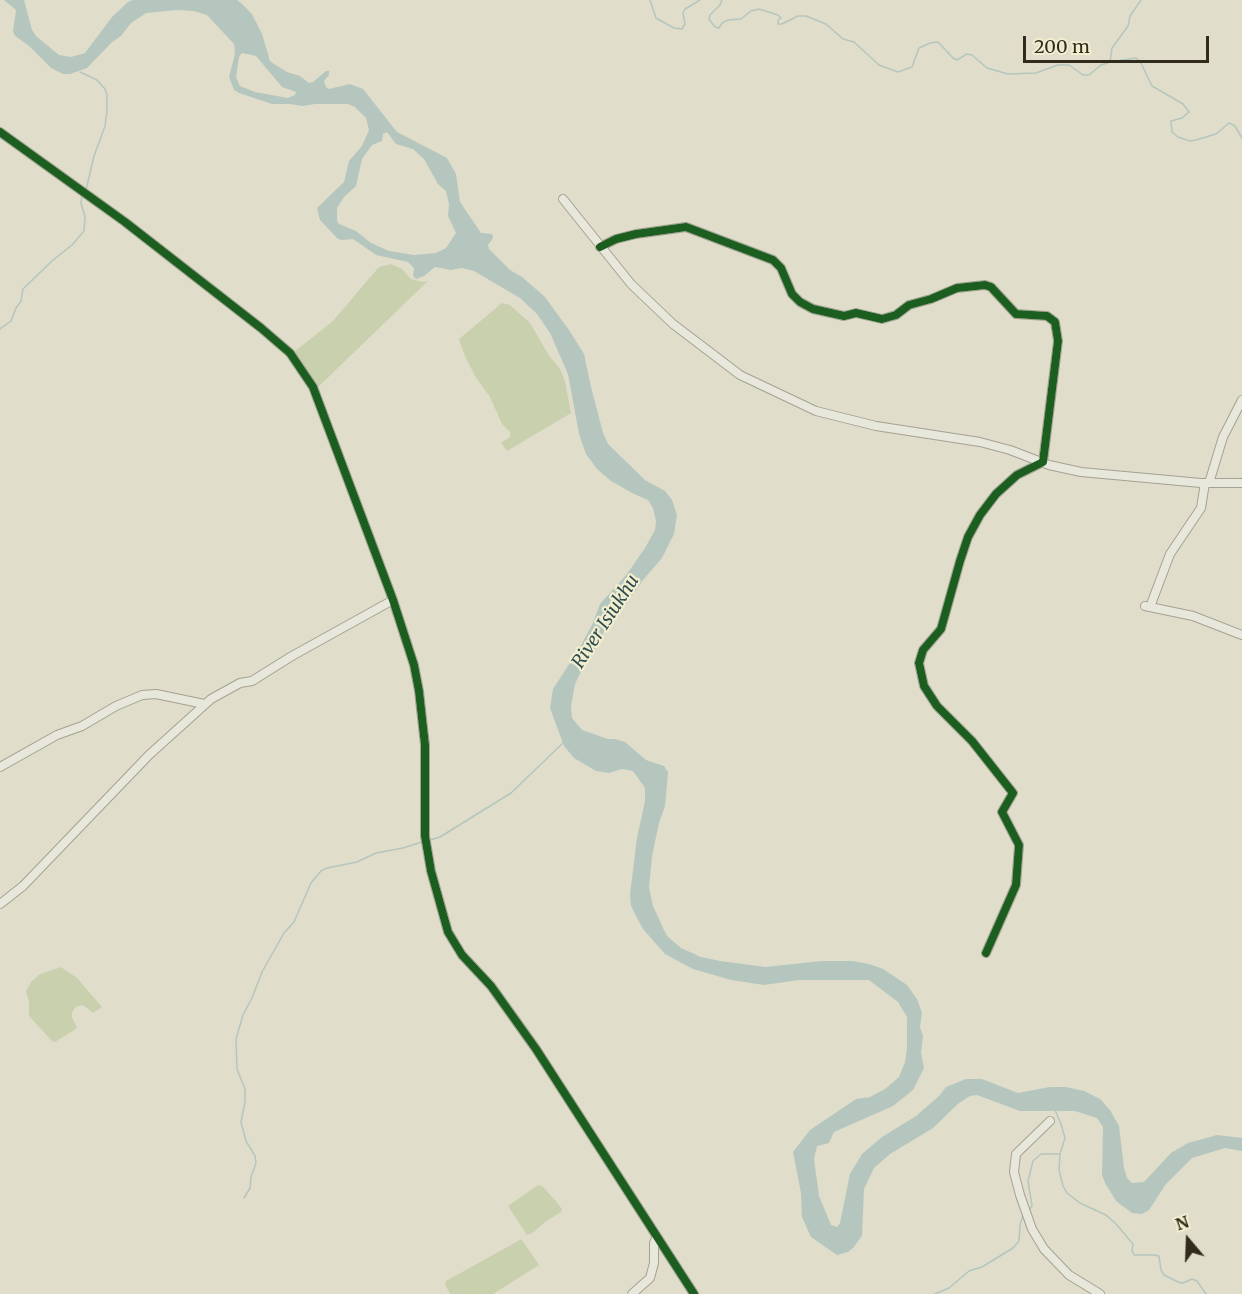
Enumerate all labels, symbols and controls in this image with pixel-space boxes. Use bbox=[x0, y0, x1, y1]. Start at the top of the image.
scale bar bbox=[1026, 24, 1212, 62]
text: 200 m bbox=[1034, 35, 1090, 58]
water label: River Isiukhu bbox=[568, 571, 644, 673]
north arrow bbox=[1158, 1210, 1218, 1270]
text: N bbox=[1173, 1211, 1191, 1234]

